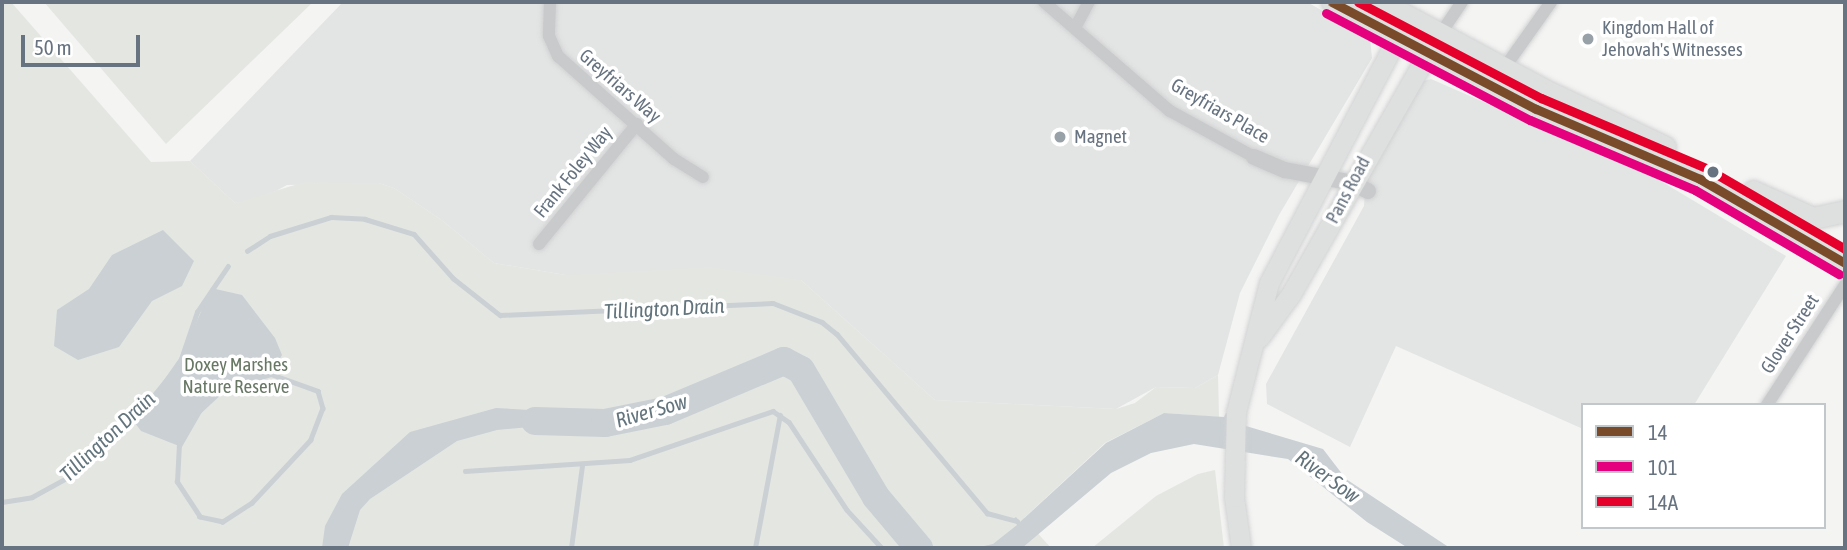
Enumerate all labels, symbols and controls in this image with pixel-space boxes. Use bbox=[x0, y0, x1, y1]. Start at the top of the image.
place label: Kingdom Hall of Jehovah's Witnesses bbox=[1602, 17, 1743, 61]
scale bar bbox=[24, 21, 144, 65]
marker: Kingdom Hall of Jehovah's Witnesses bbox=[1580, 31, 1596, 47]
text: 50 m bbox=[34, 35, 72, 59]
street label: Greyfriars Way bbox=[574, 44, 666, 128]
street label: Greyfriars Place bbox=[1167, 74, 1273, 148]
street label: Frank Foley Way bbox=[529, 122, 617, 222]
place label: Magnet bbox=[1074, 126, 1127, 148]
marker: Magnet bbox=[1052, 129, 1068, 145]
street label: Pans Road bbox=[1321, 153, 1375, 227]
unlabelled marker bbox=[1706, 165, 1720, 179]
street label: Glover Street bbox=[1756, 290, 1824, 378]
water label: Tillington Drain bbox=[603, 292, 725, 324]
park label: Doxey Marshes Nature Reserve bbox=[183, 354, 289, 398]
water label: Tillington Drain bbox=[54, 386, 160, 486]
water label: River Sow bbox=[612, 388, 690, 432]
legend bbox=[1581, 403, 1826, 529]
text: 14 bbox=[1648, 420, 1668, 444]
water label: River Sow bbox=[1291, 444, 1365, 508]
text: 101 bbox=[1648, 455, 1678, 479]
text: 14A bbox=[1648, 490, 1678, 514]

